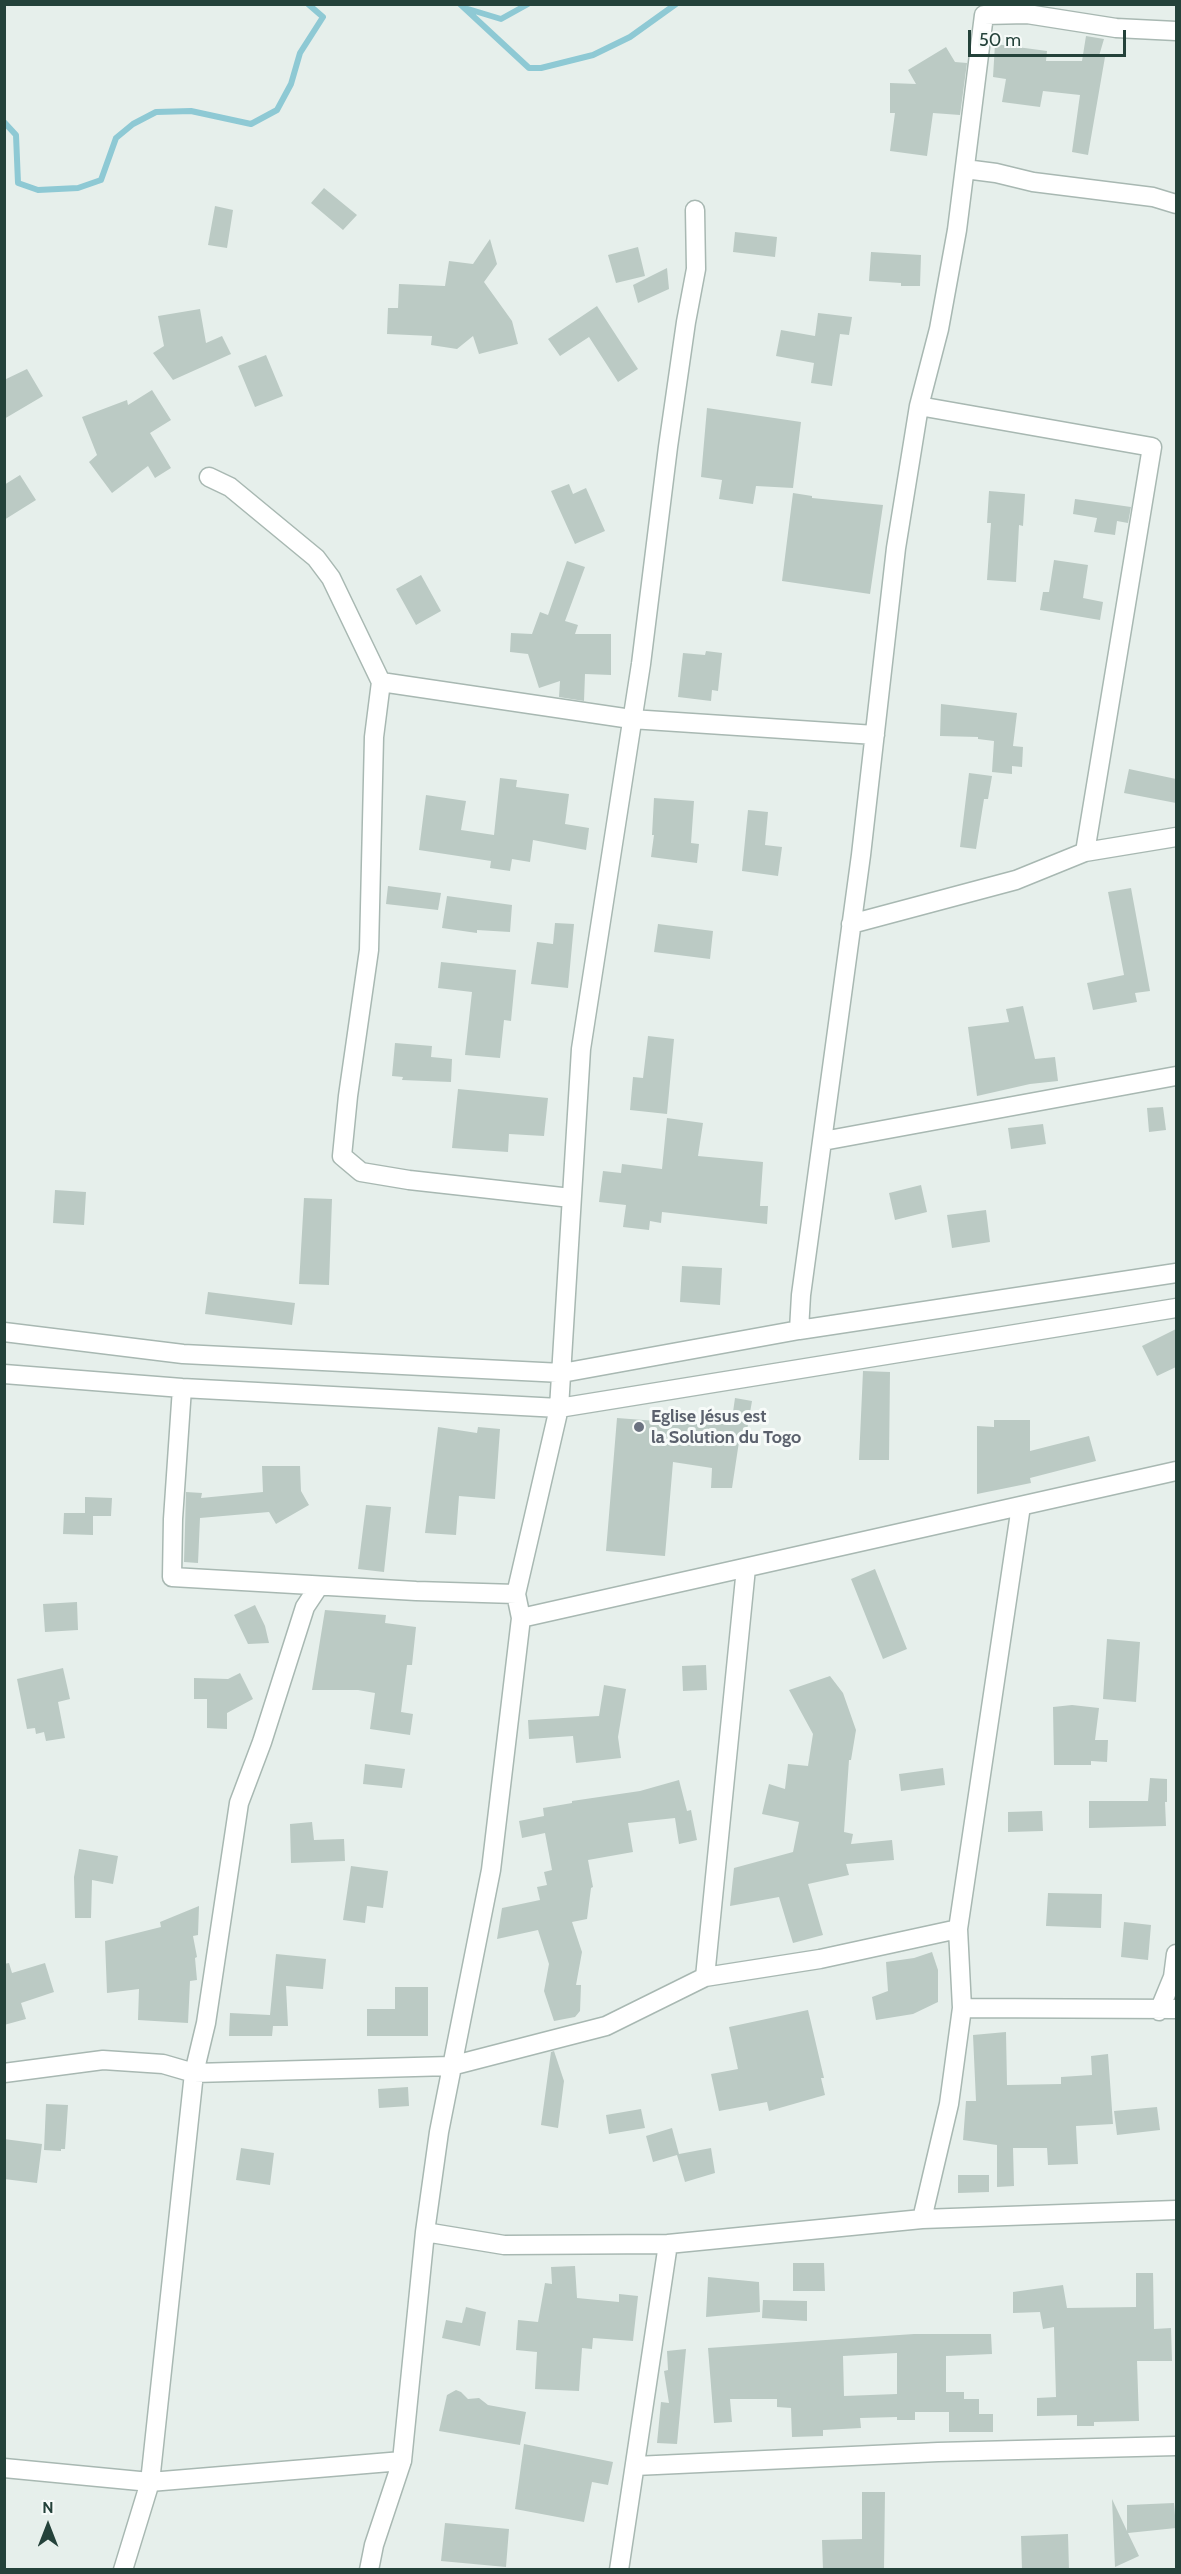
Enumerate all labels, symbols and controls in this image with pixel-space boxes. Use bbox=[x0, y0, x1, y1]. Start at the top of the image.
scale bar bbox=[971, 18, 1128, 56]
text: 50 m bbox=[979, 29, 1021, 51]
place label: Eglise Jésus est la Solution du Togo bbox=[651, 1406, 801, 1448]
marker: Eglise Jésus est la Solution du Togo bbox=[632, 1420, 646, 1434]
north arrow bbox=[18, 2496, 78, 2556]
text: N bbox=[42, 2498, 54, 2517]

